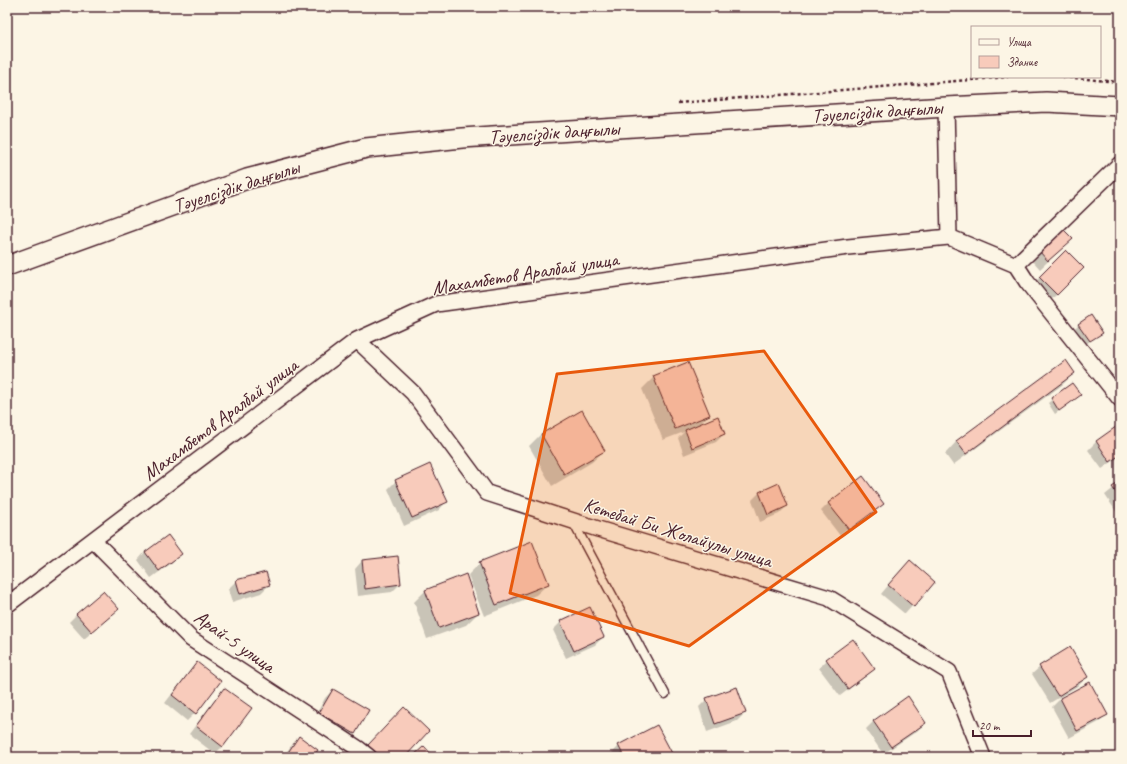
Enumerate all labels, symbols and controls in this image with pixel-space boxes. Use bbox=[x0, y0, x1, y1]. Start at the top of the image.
legend bbox=[971, 26, 1101, 78]
text: Улица bbox=[1007, 34, 1032, 50]
text: Здание bbox=[1007, 54, 1038, 70]
street label: Тәуелсіздік даңғылы bbox=[811, 94, 945, 130]
street label: Тәуелсіздік даңғылы bbox=[488, 115, 622, 151]
street label: Тәуелсіздік даңғылы bbox=[170, 154, 304, 220]
street label: Махамбетов Аралбай улица bbox=[430, 246, 622, 301]
street label: Махамбетов Аралбай улица bbox=[138, 352, 304, 486]
street label: Кетебай Би Жолайулы улица bbox=[581, 492, 777, 574]
street label: Арай-5 улица bbox=[189, 604, 282, 679]
scale bar bbox=[973, 712, 1031, 738]
text: 20 m bbox=[979, 718, 1001, 734]

